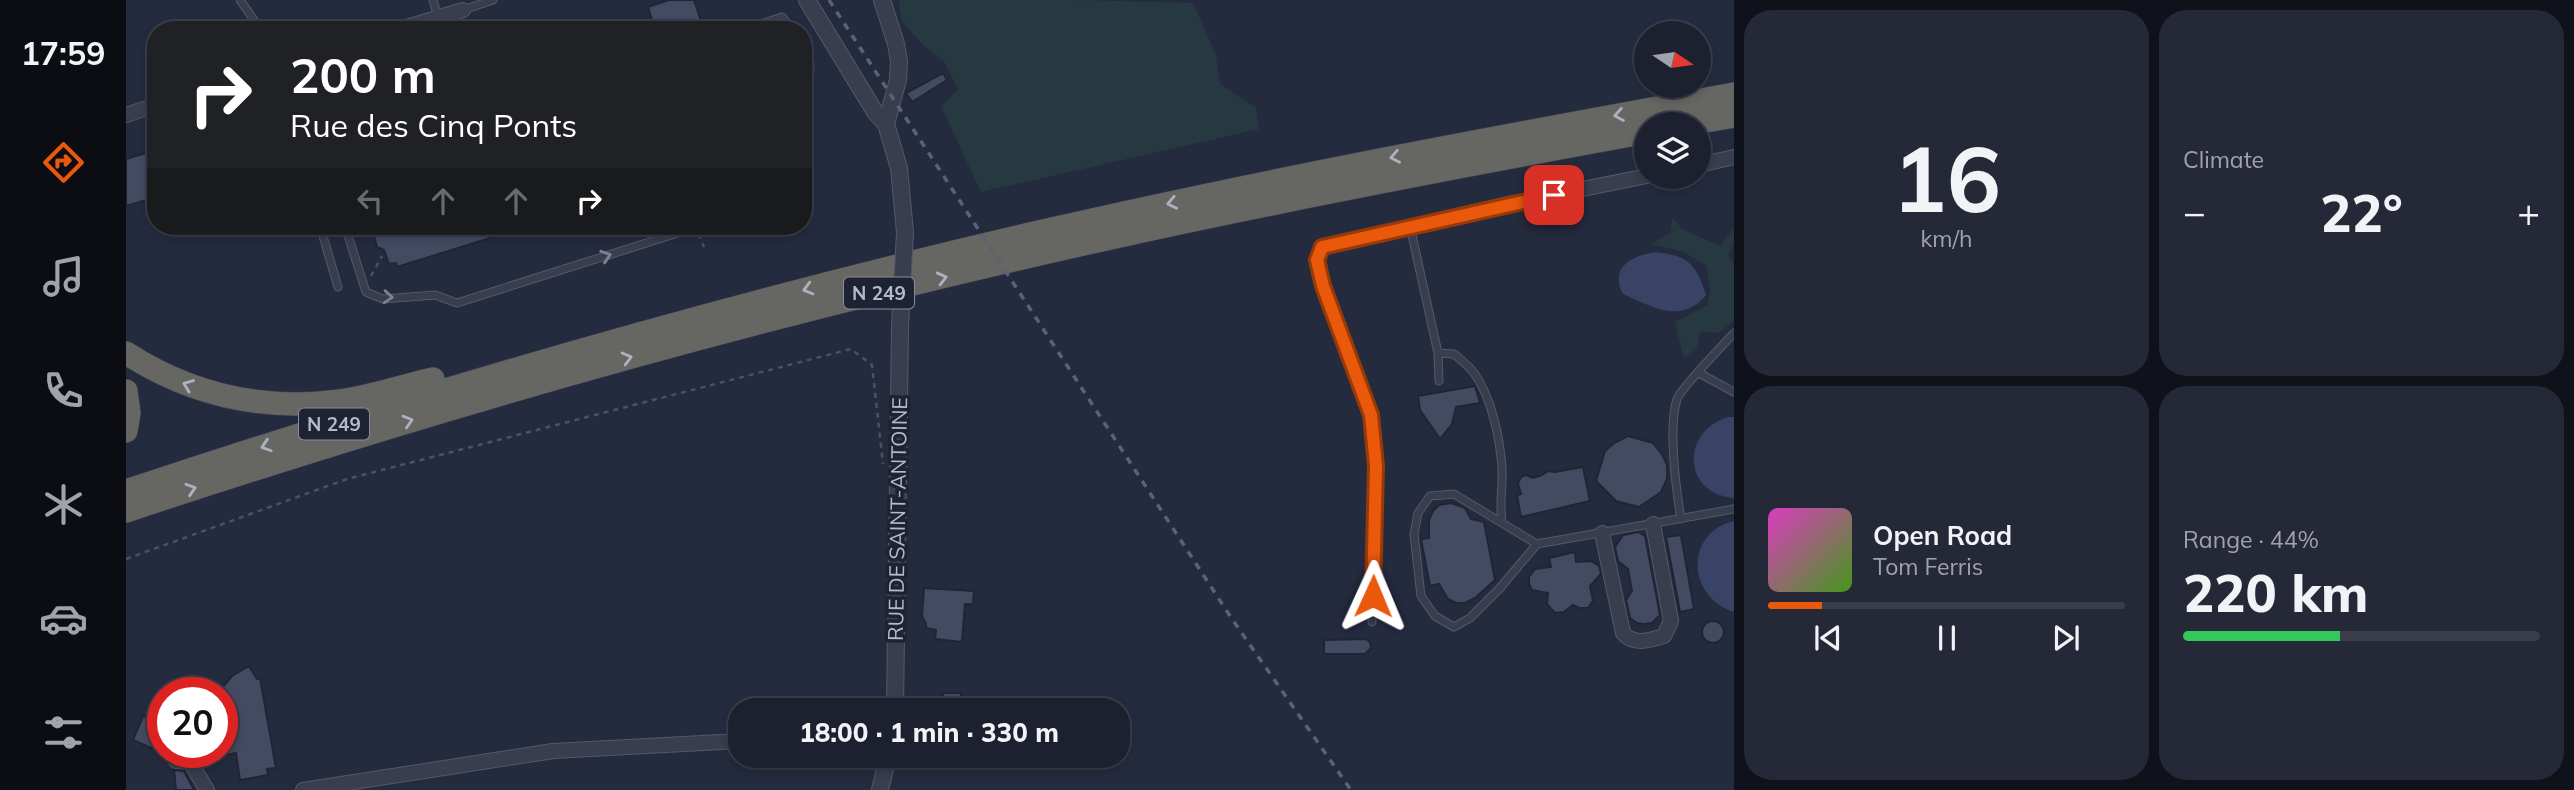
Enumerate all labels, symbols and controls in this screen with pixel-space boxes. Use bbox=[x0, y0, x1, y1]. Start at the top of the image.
north arrow bbox=[1634, 21, 1712, 98]
map controls bbox=[1634, 21, 1711, 189]
text: 17:59 bbox=[21, 33, 105, 73]
text: 200 m bbox=[290, 44, 436, 105]
icon: right bbox=[175, 49, 266, 140]
text: Rue des Cinq Ponts bbox=[290, 105, 577, 145]
one-way arrow bbox=[1613, 106, 1625, 121]
button: layers bbox=[1634, 112, 1711, 189]
text: 16 bbox=[1892, 121, 2001, 235]
icon: directions bbox=[39, 138, 88, 187]
text: Climate bbox=[2183, 145, 2264, 174]
one-way arrow bbox=[1389, 148, 1401, 163]
pin bbox=[1524, 165, 1584, 225]
icon: arrive bbox=[1535, 176, 1573, 214]
text: 22° bbox=[2320, 180, 2403, 245]
icon: left bbox=[351, 182, 389, 220]
icon: ahead bbox=[424, 182, 462, 220]
icon: ahead bbox=[497, 182, 535, 220]
icon: right bbox=[570, 182, 608, 220]
text: − bbox=[2183, 188, 2206, 236]
text: + bbox=[2517, 188, 2540, 236]
one-way arrow bbox=[1166, 194, 1178, 209]
text: km/h bbox=[1920, 224, 1973, 253]
one-way arrow bbox=[600, 249, 612, 264]
icon: music bbox=[39, 252, 88, 301]
one-way arrow bbox=[936, 272, 948, 286]
road number: N 249 bbox=[844, 278, 914, 308]
one-way arrow bbox=[802, 281, 814, 295]
one-way arrow bbox=[383, 289, 394, 304]
one-way arrow bbox=[620, 352, 632, 367]
icon: phone bbox=[39, 366, 88, 415]
one-way arrow bbox=[182, 379, 194, 393]
street label: RUE DE SAINT-ANTOINE bbox=[882, 397, 912, 641]
road number: N 249 bbox=[299, 408, 369, 440]
one-way arrow bbox=[402, 414, 414, 429]
one-way arrow bbox=[260, 437, 272, 452]
icon: climate bbox=[39, 480, 88, 529]
one-way arrow bbox=[184, 483, 196, 497]
text: Open Road bbox=[1873, 519, 2012, 552]
text: Range · 44% bbox=[2183, 525, 2319, 554]
text: Tom Ferris bbox=[1873, 552, 1983, 581]
position arrow bbox=[1336, 559, 1410, 633]
text: 220 km bbox=[2183, 560, 2368, 625]
icon: car bbox=[39, 594, 88, 643]
icon: previous bbox=[1809, 619, 1847, 657]
icon: pause bbox=[1928, 619, 1966, 657]
icon: next bbox=[2047, 619, 2085, 657]
speed limit sign: 20 bbox=[147, 677, 238, 768]
icon: filters bbox=[39, 708, 88, 757]
text: 18:00 · 1 min · 330 m bbox=[799, 716, 1059, 749]

